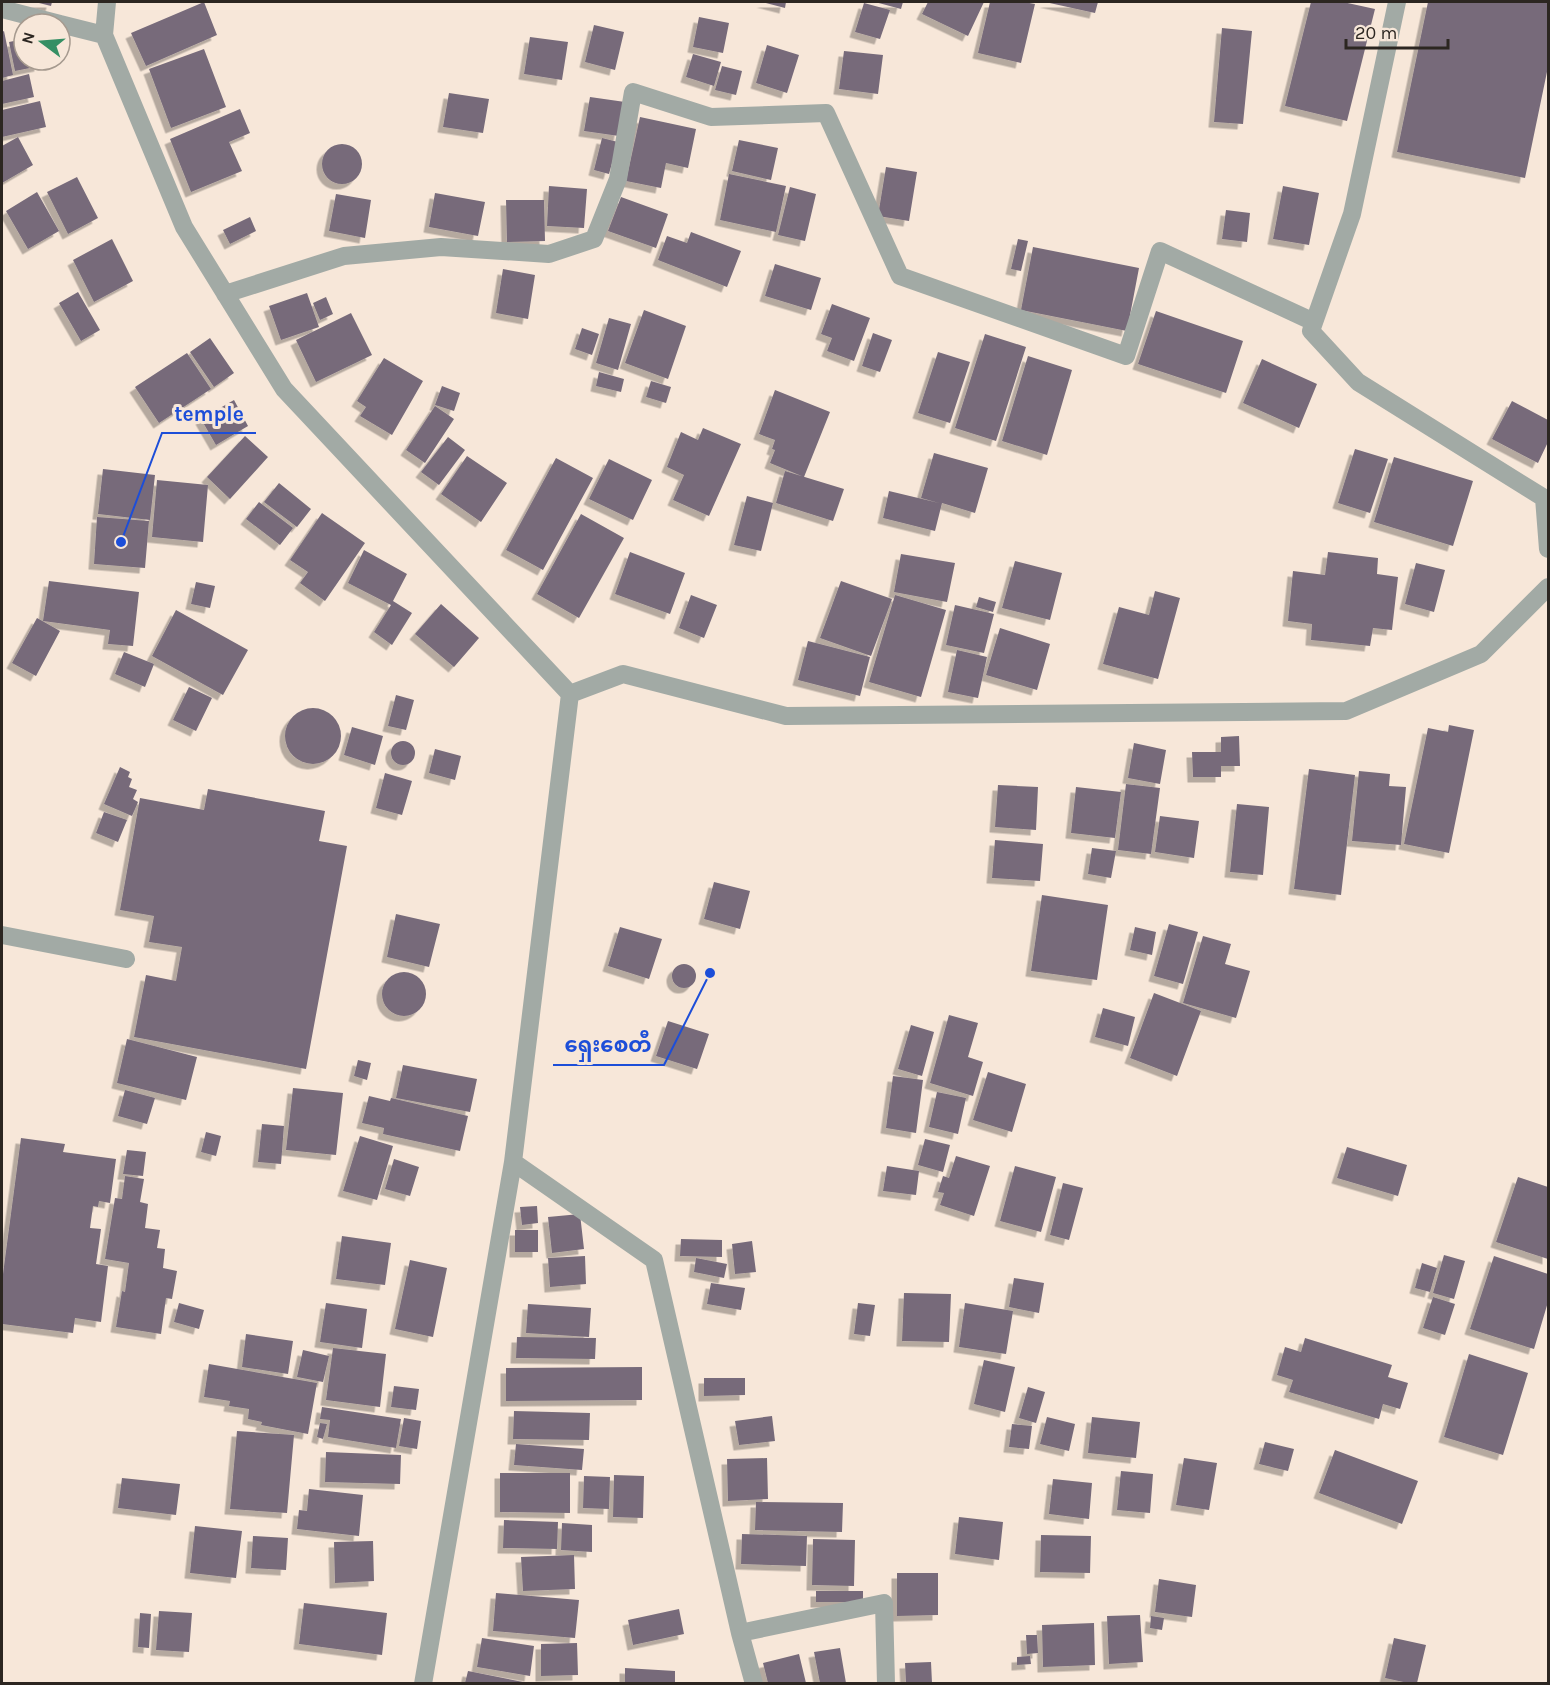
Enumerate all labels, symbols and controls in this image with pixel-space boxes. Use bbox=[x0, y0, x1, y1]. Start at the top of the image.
north arrow bbox=[12, 12, 72, 72]
scale bar bbox=[1346, 12, 1448, 50]
text: 20 m bbox=[1355, 22, 1397, 44]
text: N bbox=[17, 30, 39, 46]
callout: temple bbox=[162, 394, 256, 433]
text: temple bbox=[174, 402, 244, 426]
callout: ရှေးစေတီ bbox=[553, 1026, 664, 1065]
text: ရှေးစေတီ bbox=[564, 1030, 652, 1062]

